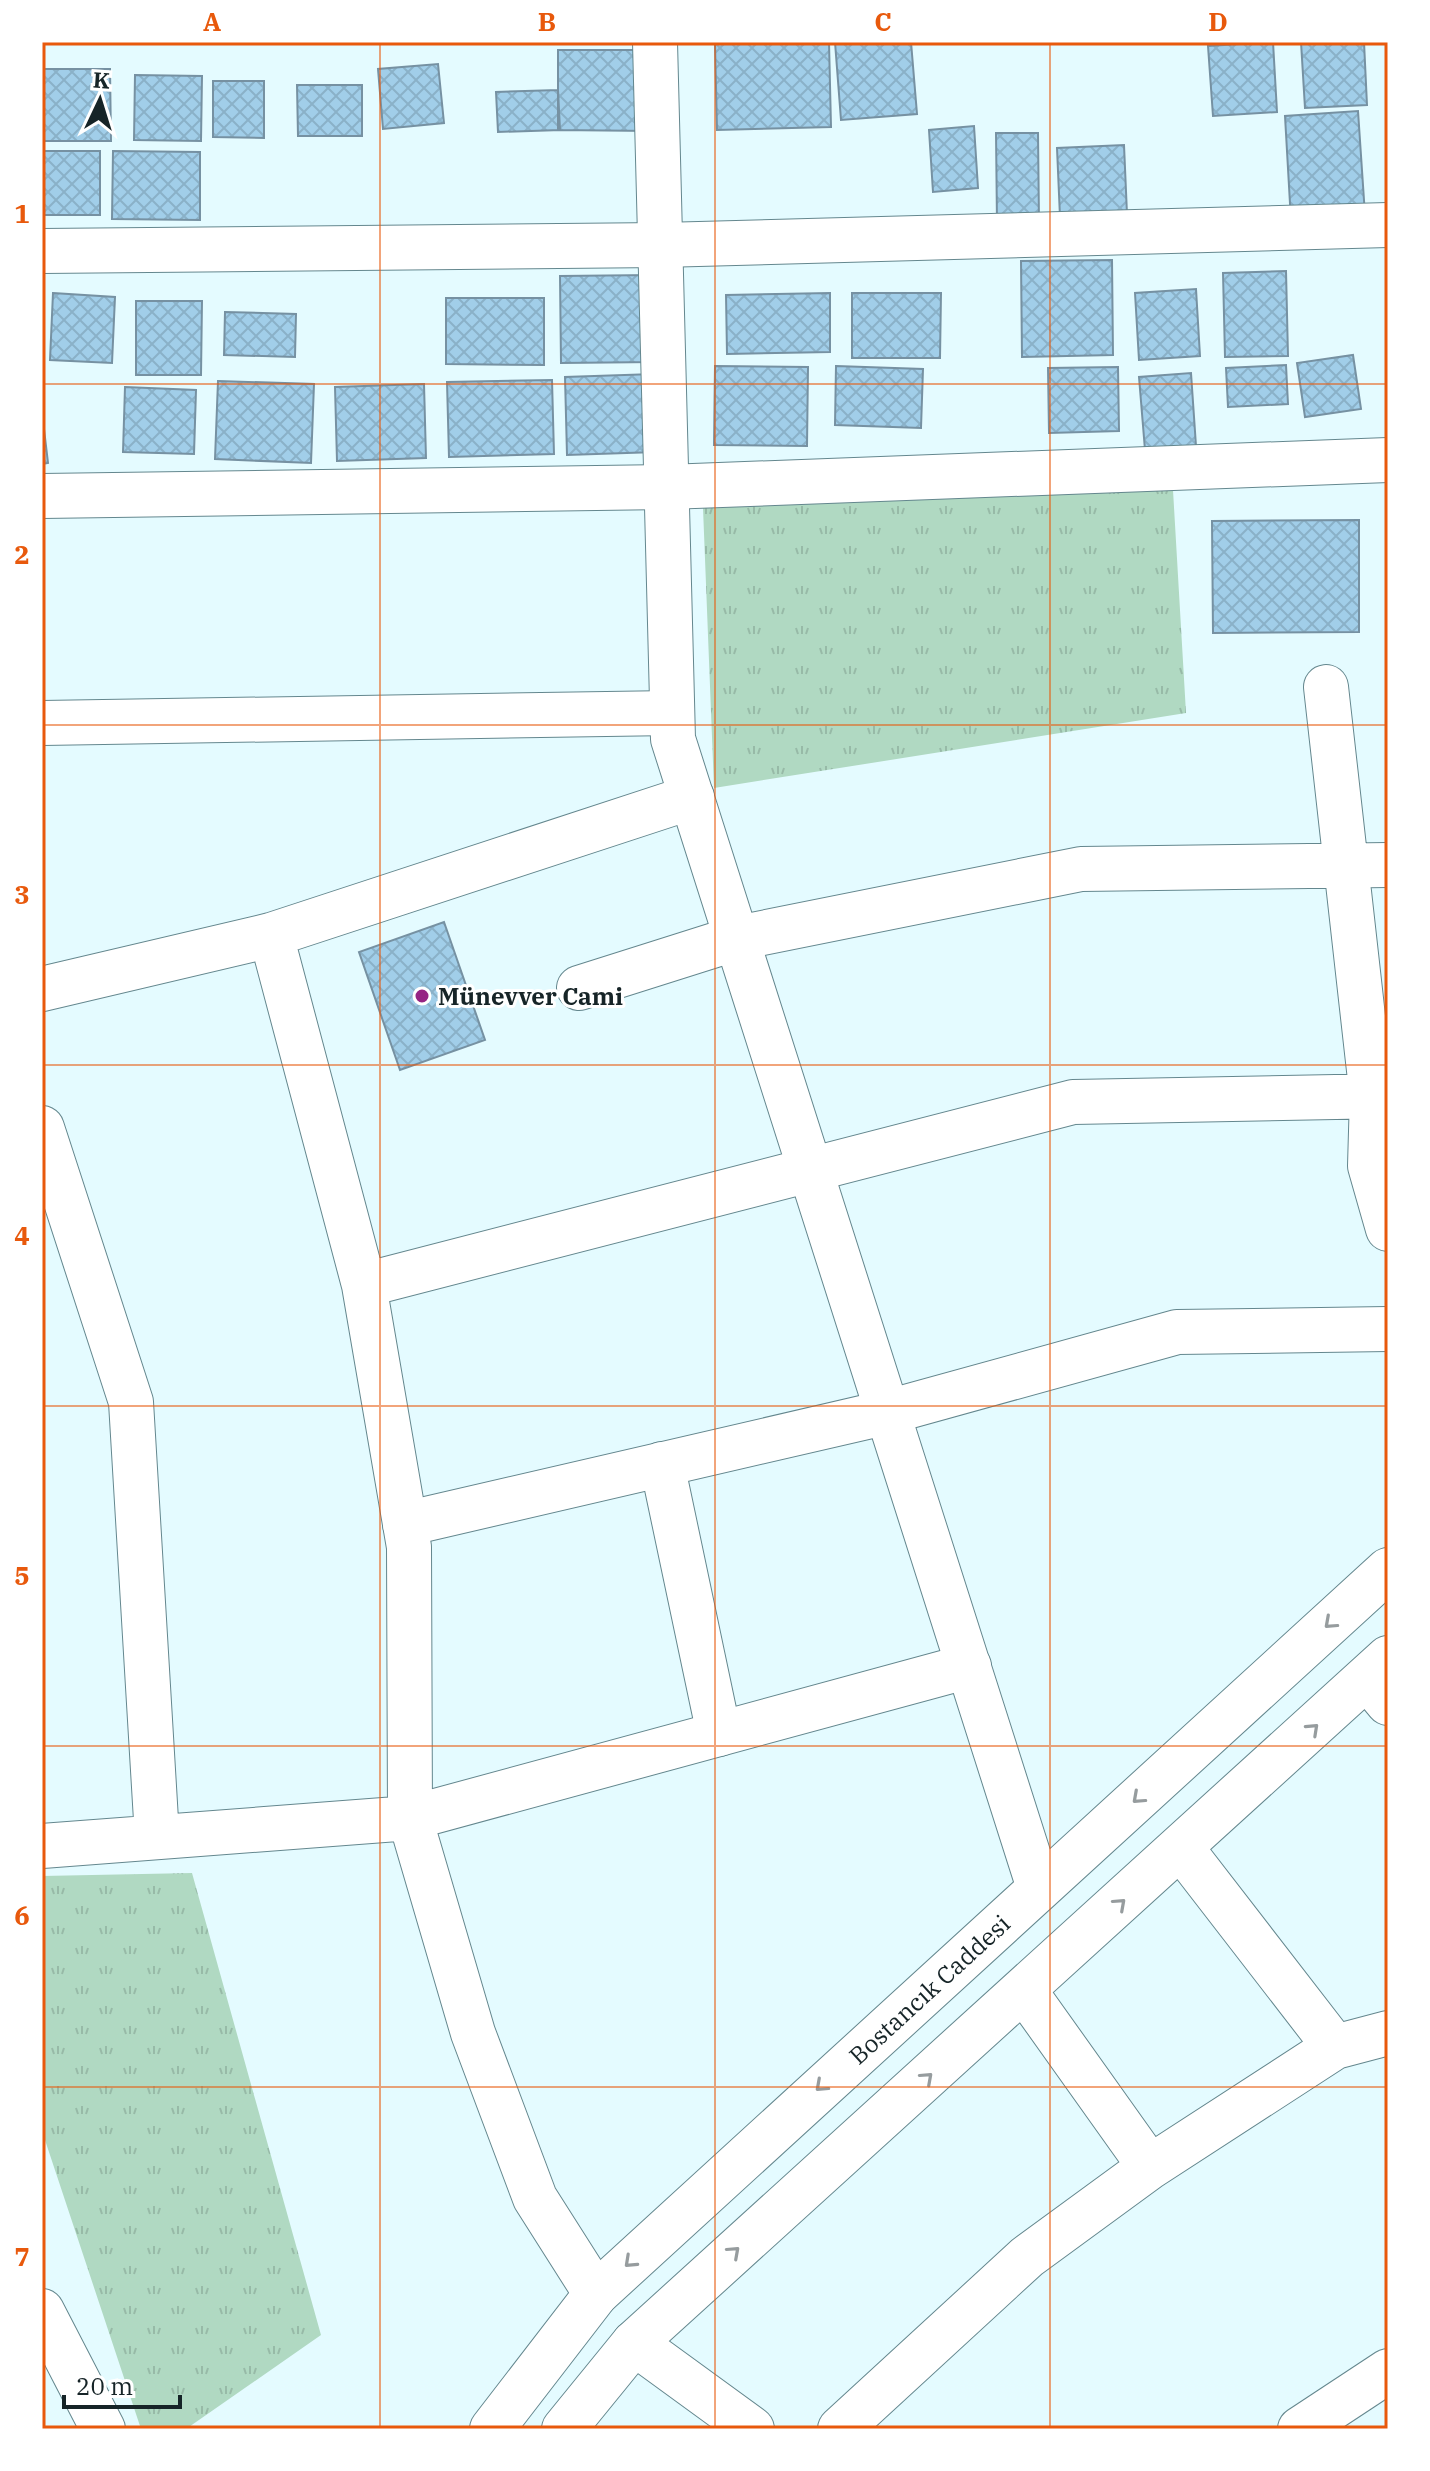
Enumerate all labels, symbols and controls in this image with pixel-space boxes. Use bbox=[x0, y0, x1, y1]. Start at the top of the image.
text: A bbox=[203, 4, 221, 38]
text: B bbox=[538, 4, 556, 38]
text: C bbox=[874, 4, 892, 38]
text: D bbox=[1208, 4, 1228, 38]
north arrow bbox=[60, 60, 140, 140]
text: K bbox=[92, 64, 111, 95]
text: 1 bbox=[14, 196, 30, 230]
text: 2 bbox=[14, 537, 30, 571]
text: 3 bbox=[14, 877, 30, 911]
place label: Münevver Cami bbox=[438, 980, 623, 1012]
marker: Münevver Cami bbox=[413, 987, 431, 1005]
text: 4 bbox=[14, 1218, 30, 1252]
text: 5 bbox=[14, 1558, 30, 1592]
one-way arrow bbox=[1325, 1613, 1340, 1627]
one-way arrow bbox=[1303, 1725, 1318, 1739]
one-way arrow bbox=[1133, 1788, 1148, 1803]
text: 6 bbox=[14, 1898, 30, 1932]
one-way arrow bbox=[1111, 1900, 1126, 1914]
street label: Bostancık Caddesi bbox=[842, 1908, 1017, 2071]
one-way arrow bbox=[918, 2074, 933, 2088]
one-way arrow bbox=[816, 2076, 831, 2090]
text: 7 bbox=[14, 2239, 30, 2273]
one-way arrow bbox=[725, 2247, 739, 2262]
one-way arrow bbox=[625, 2253, 640, 2267]
scale bar bbox=[64, 2359, 180, 2409]
text: 20 m bbox=[76, 2370, 133, 2402]

